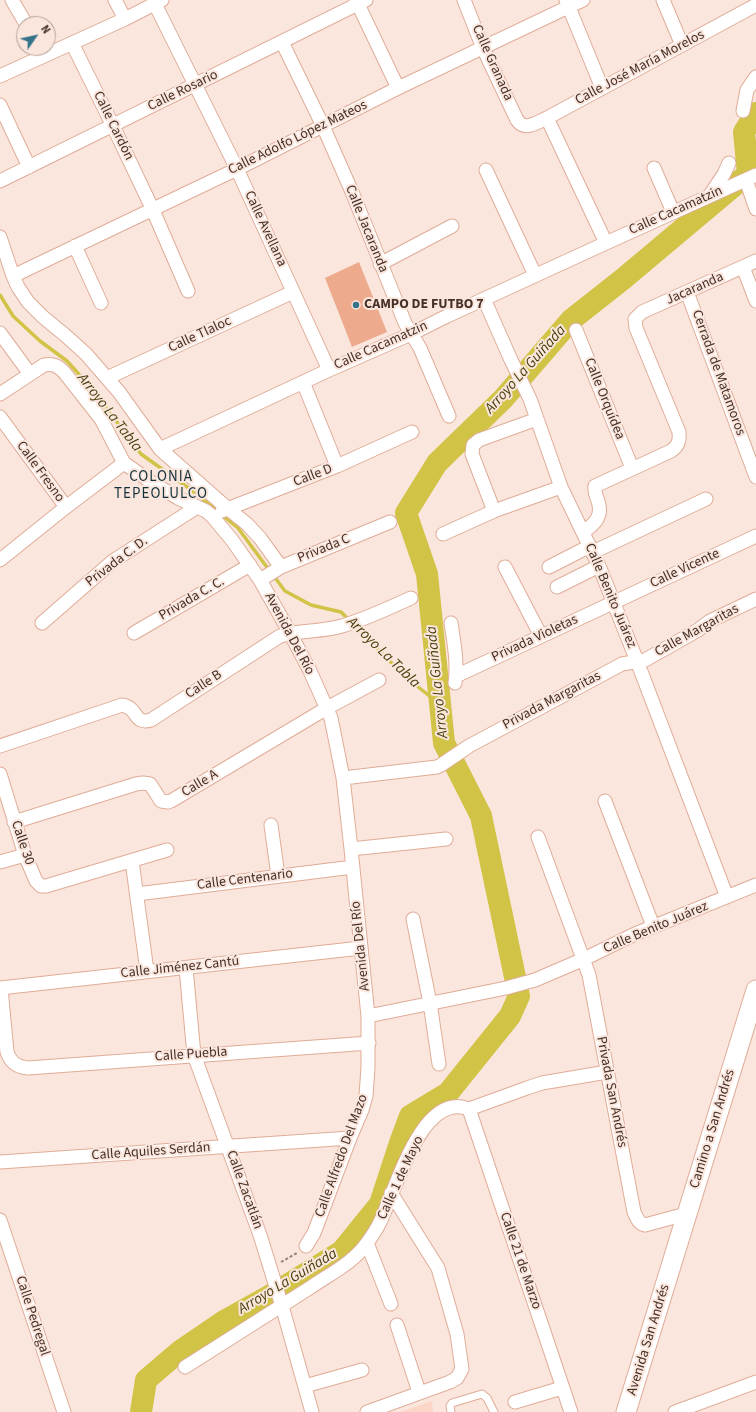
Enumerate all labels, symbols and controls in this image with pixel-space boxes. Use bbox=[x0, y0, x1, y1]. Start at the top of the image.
north arrow bbox=[16, 16, 56, 56]
text: N bbox=[37, 22, 54, 37]
street label: Calle Granada bbox=[468, 22, 516, 104]
street label: Calle José María Morelos bbox=[573, 27, 707, 109]
street label: Calle Rosario bbox=[145, 67, 221, 115]
street label: Calle Cardón bbox=[89, 89, 137, 163]
street label: Calle Adolfo López Mateos bbox=[226, 97, 370, 179]
street label: Calle Jacaranda bbox=[341, 183, 391, 275]
street label: Calle Cacamatzin bbox=[627, 183, 725, 239]
street label: Calle Avellana bbox=[240, 188, 290, 270]
street label: Jacaranda bbox=[664, 269, 726, 309]
place label: CAMPO DE FUTBO 7 bbox=[364, 297, 484, 313]
marker: CAMPO DE FUTBO 7 bbox=[351, 300, 361, 310]
street label: Cerrada de Matamoros bbox=[687, 308, 749, 438]
street label: Calle Tlaloc bbox=[166, 313, 234, 357]
street label: Calle Cacamatzin bbox=[332, 318, 430, 374]
water label: Arroyo La Guiñada bbox=[482, 322, 570, 418]
street label: Calle Orquídea bbox=[580, 356, 628, 442]
water label: Arroyo La Tabla bbox=[73, 370, 145, 456]
street label: Calle Fresno bbox=[12, 438, 68, 506]
street label: Calle D bbox=[291, 461, 335, 491]
district label: COLONIA TEPEOLULCO bbox=[114, 469, 208, 504]
street label: Privada C bbox=[295, 531, 353, 567]
street label: Privada C. D. bbox=[83, 533, 151, 591]
street label: Calle Benito Juárez bbox=[580, 541, 640, 651]
street label: Calle Vicente bbox=[648, 546, 722, 592]
street label: Privada C. C. bbox=[156, 573, 228, 625]
street label: Avenida Del Río bbox=[260, 590, 318, 678]
street label: Calle Margaritas bbox=[652, 601, 742, 661]
street label: Privada Violetas bbox=[489, 612, 581, 666]
water label: Arroyo La Tabla bbox=[343, 614, 423, 692]
water label: Arroyo La Guiñada bbox=[423, 625, 453, 739]
street label: Calle B bbox=[183, 667, 225, 703]
street label: Privada Margaritas bbox=[500, 668, 604, 734]
street label: Calle A bbox=[179, 767, 221, 801]
street label: Calle 30 bbox=[7, 819, 37, 867]
street label: Calle Centenario bbox=[196, 866, 294, 894]
street label: Calle Benito Juárez bbox=[601, 898, 711, 958]
street label: Avenida Del Río bbox=[348, 900, 374, 992]
street label: Calle Jiménez Cantú bbox=[120, 953, 240, 983]
street label: Privada San Andrés bbox=[592, 1035, 630, 1149]
street label: Calle Puebla bbox=[154, 1044, 228, 1066]
street label: Camino a San Andrés bbox=[687, 1067, 739, 1191]
street label: Calle Alfredo Del Mazo bbox=[312, 1092, 372, 1220]
street label: Calle 1 de Mayo bbox=[374, 1133, 428, 1223]
street label: Calle Aquiles Serdán bbox=[91, 1139, 211, 1165]
street label: Calle Zacatlán bbox=[222, 1148, 266, 1232]
street label: Calle 21 de Marzo bbox=[496, 1210, 544, 1312]
water label: Arroyo La Guiñada bbox=[235, 1245, 341, 1319]
street label: Calle Pedregal bbox=[11, 1274, 53, 1358]
street label: Avenida San Andrés bbox=[624, 1282, 674, 1398]

